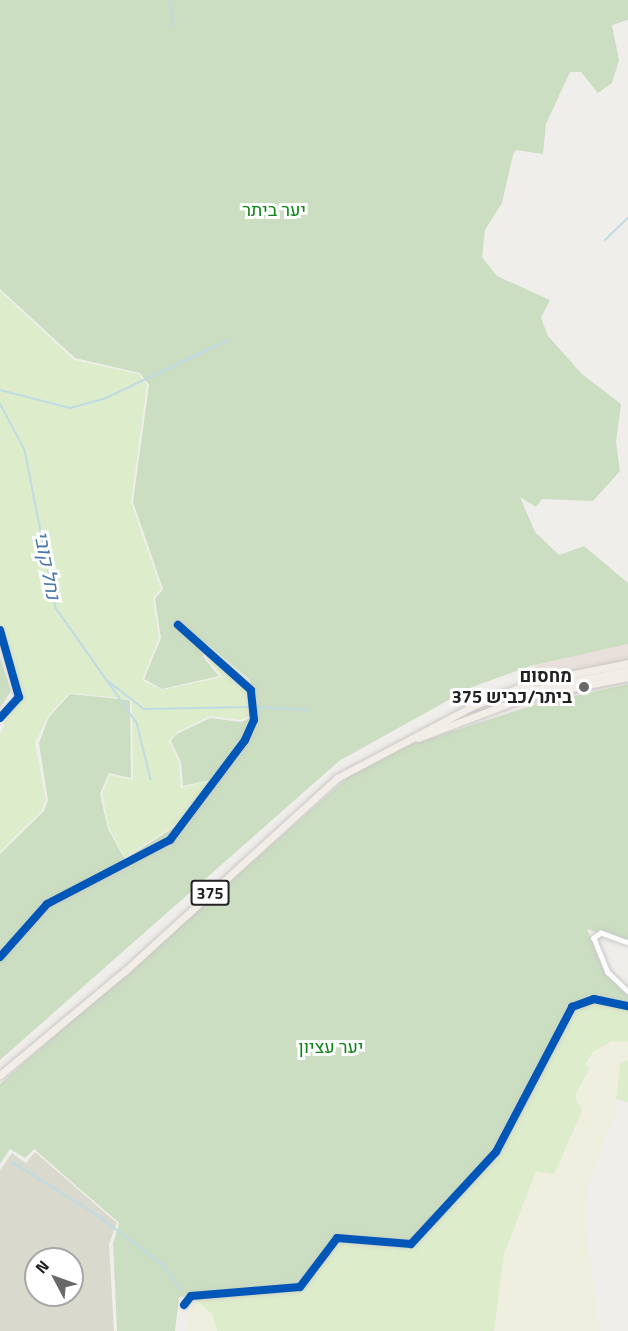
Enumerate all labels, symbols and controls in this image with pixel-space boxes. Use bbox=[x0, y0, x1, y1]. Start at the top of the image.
park label: יער ביתר bbox=[242, 199, 306, 221]
water label: נחל קובי bbox=[30, 529, 66, 601]
place label: מחסום ביתר/כביש 375 bbox=[452, 666, 572, 708]
marker: מחסום ביתר/כביש 375 bbox=[577, 680, 591, 694]
road number: 375 bbox=[190, 880, 230, 906]
park label: יער עציון bbox=[299, 1036, 363, 1058]
north arrow bbox=[24, 1247, 84, 1307]
text: N bbox=[29, 1254, 55, 1279]

